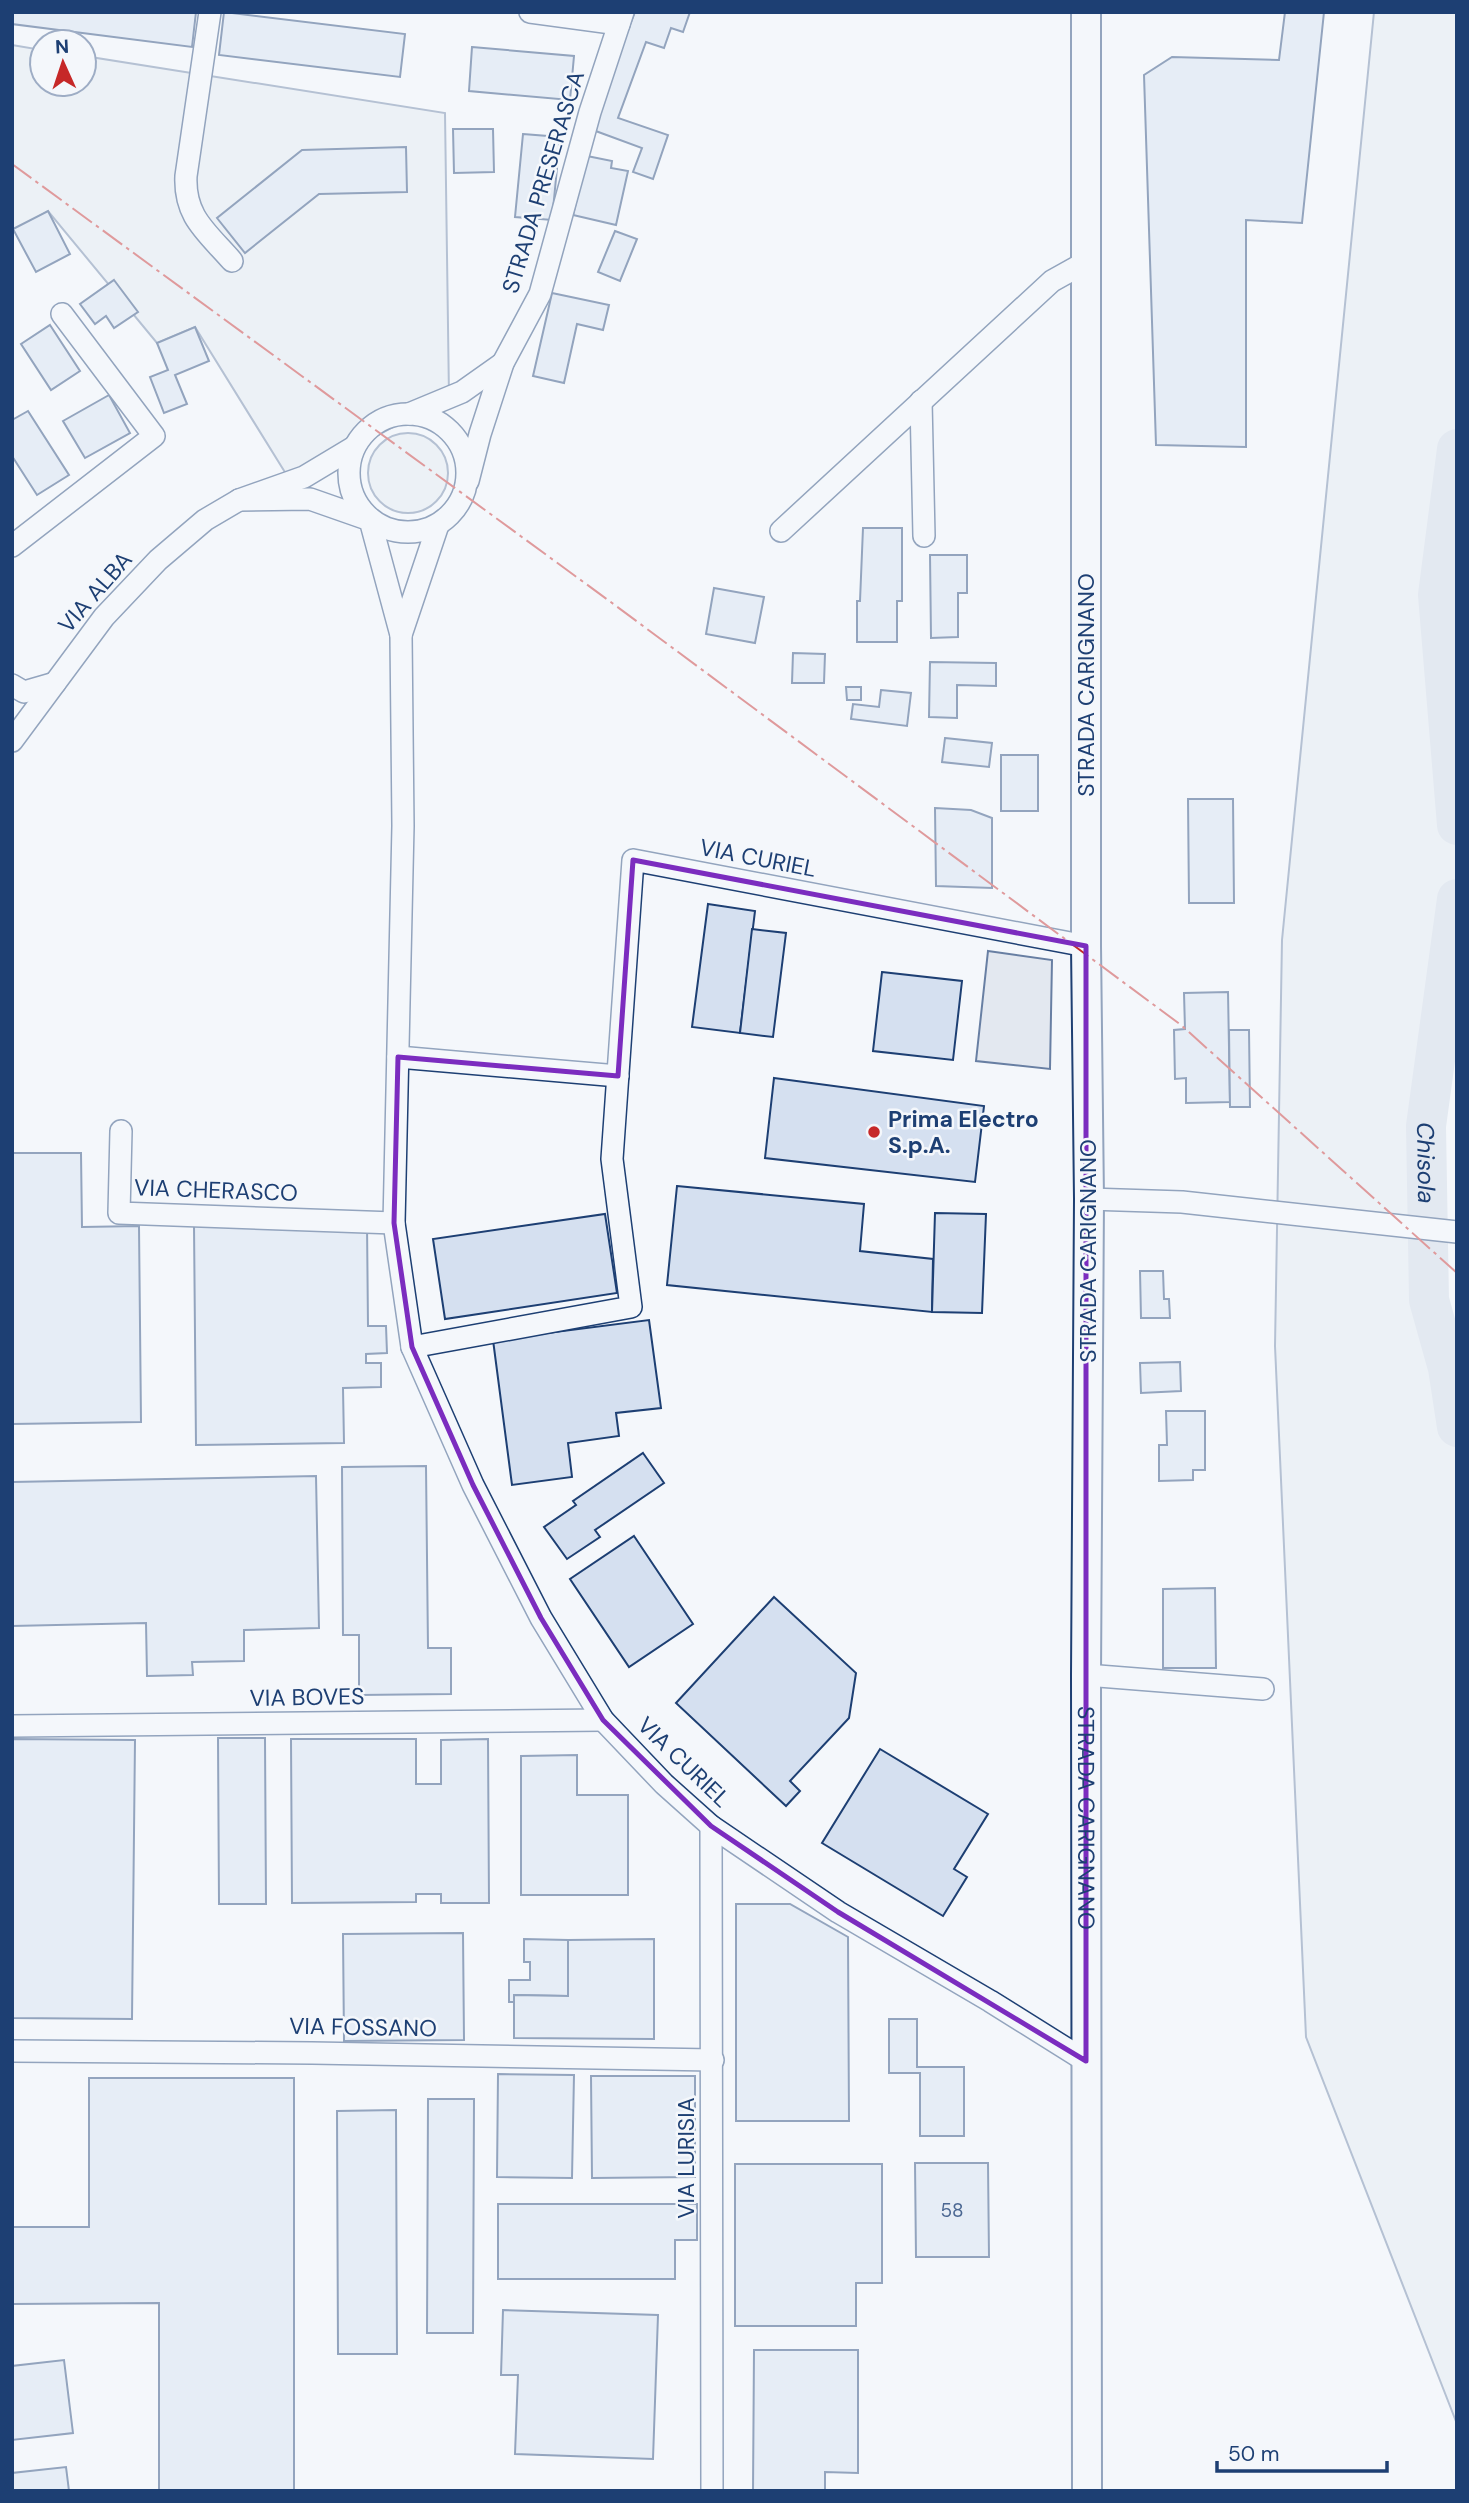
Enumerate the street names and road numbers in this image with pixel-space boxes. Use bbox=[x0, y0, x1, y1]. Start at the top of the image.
street label: STRADA PRESERASCA bbox=[495, 67, 591, 297]
street label: VIA ALBA bbox=[51, 545, 139, 639]
street label: STRADA CARIGNANO bbox=[1071, 573, 1101, 797]
street label: VIA CURIEL bbox=[697, 832, 819, 884]
street label: STRADA CARIGNANO bbox=[1073, 1139, 1103, 1363]
street label: VIA CHERASCO bbox=[134, 1172, 298, 1208]
street label: VIA BOVES bbox=[249, 1681, 365, 1713]
street label: STRADA CARIGNANO bbox=[1071, 1706, 1101, 1930]
street label: VIA CURIEL bbox=[631, 1710, 737, 1814]
street label: VIA FOSSANO bbox=[289, 2011, 437, 2043]
street label: VIA LURISIA bbox=[671, 2097, 701, 2219]

